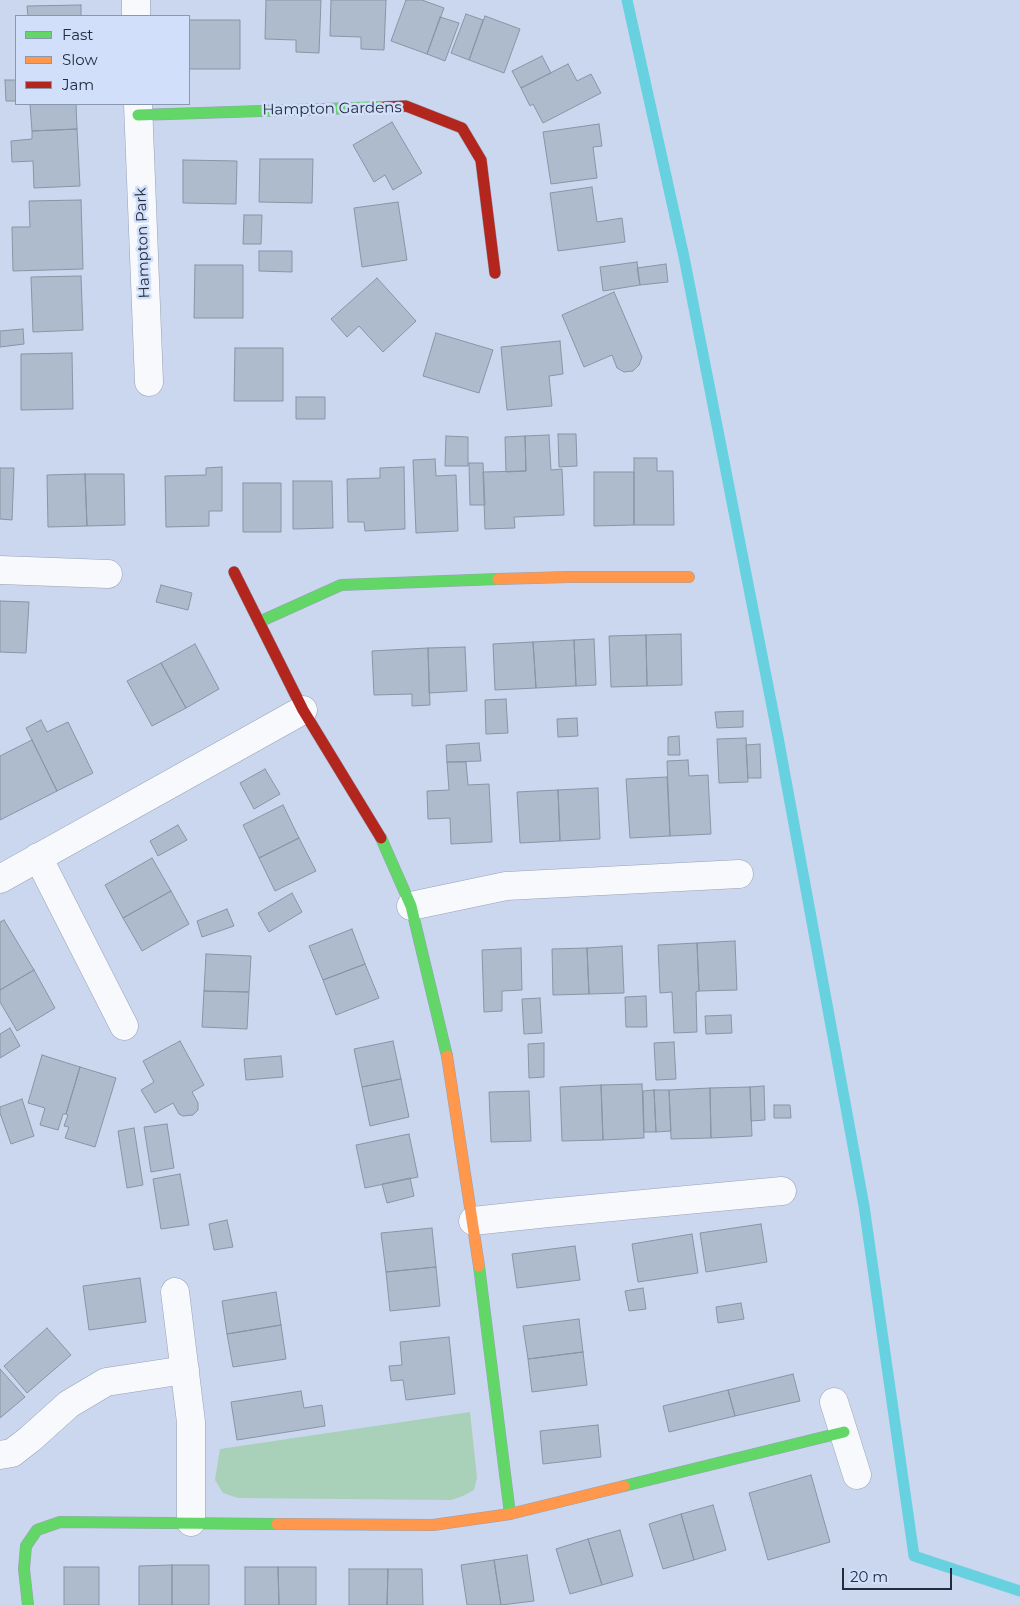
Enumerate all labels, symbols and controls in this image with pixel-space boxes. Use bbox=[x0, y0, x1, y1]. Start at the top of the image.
legend bbox=[15, 15, 190, 105]
text: Fast bbox=[62, 25, 93, 44]
text: Slow bbox=[62, 50, 98, 69]
text: Jam bbox=[62, 75, 94, 94]
street label: Hampton Gardens bbox=[262, 99, 402, 119]
street label: Hampton Park bbox=[132, 187, 154, 299]
scale bar bbox=[845, 1558, 955, 1590]
text: 20 m bbox=[850, 1567, 888, 1586]

